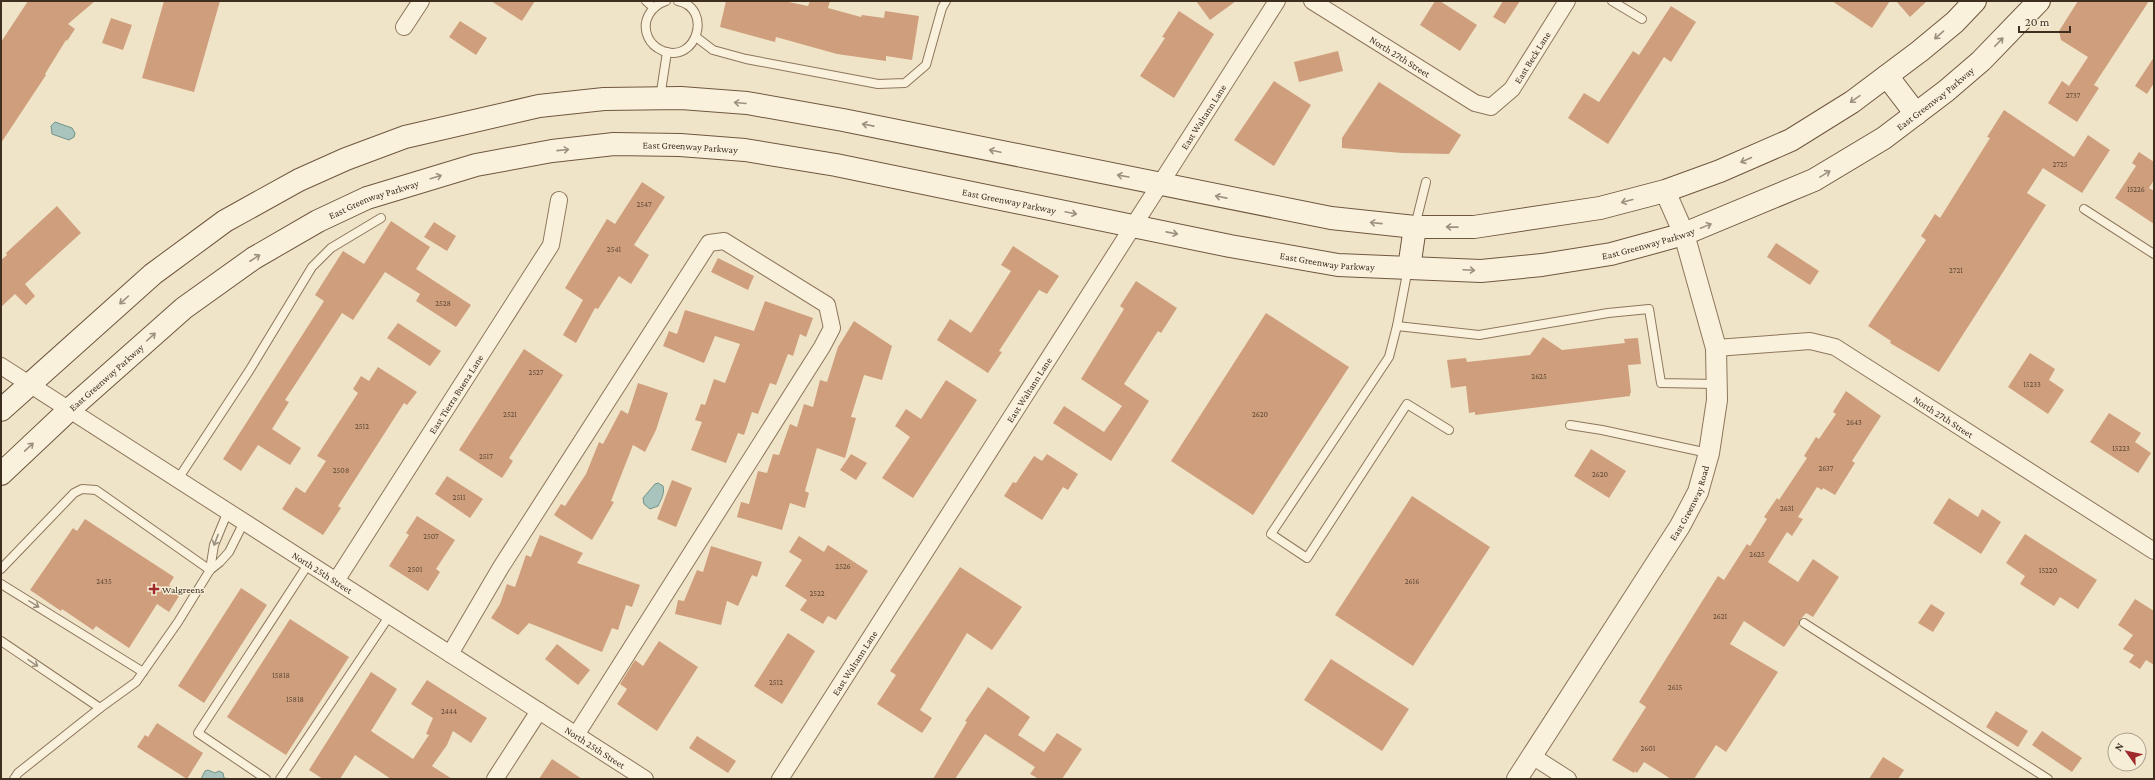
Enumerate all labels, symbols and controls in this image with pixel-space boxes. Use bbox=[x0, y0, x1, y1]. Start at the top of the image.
scale bar bbox=[2019, 8, 2070, 34]
text: 20 m bbox=[2025, 15, 2050, 29]
street label: East Beck Lane bbox=[1512, 29, 1553, 85]
one-way arrow bbox=[1934, 31, 1944, 40]
street label: North 27th Street bbox=[1368, 34, 1433, 80]
one-way arrow bbox=[1995, 37, 2004, 47]
street label: East Greenway Parkway bbox=[1894, 64, 1976, 133]
street label: East Waltann Lane bbox=[1179, 82, 1229, 152]
house number: 2737 bbox=[2066, 91, 2081, 100]
one-way arrow bbox=[1850, 95, 1861, 103]
one-way arrow bbox=[734, 99, 747, 106]
one-way arrow bbox=[862, 121, 875, 129]
street label: East Greenway Parkway bbox=[642, 139, 739, 155]
one-way arrow bbox=[556, 146, 569, 153]
one-way arrow bbox=[989, 147, 1002, 155]
one-way arrow bbox=[1741, 156, 1753, 164]
house number: 2725 bbox=[2053, 160, 2068, 169]
one-way arrow bbox=[1819, 169, 1831, 177]
one-way arrow bbox=[1117, 172, 1130, 180]
one-way arrow bbox=[429, 173, 442, 180]
street label: East Greenway Parkway bbox=[327, 178, 420, 221]
house number: 15226 bbox=[2127, 185, 2145, 194]
street label: East Greenway Parkway bbox=[961, 186, 1057, 216]
one-way arrow bbox=[1215, 193, 1228, 201]
one-way arrow bbox=[1621, 198, 1634, 205]
house number: 2547 bbox=[636, 200, 652, 209]
one-way arrow bbox=[1064, 210, 1077, 218]
one-way arrow bbox=[1370, 219, 1383, 226]
one-way arrow bbox=[1699, 221, 1711, 229]
one-way arrow bbox=[1446, 223, 1459, 231]
street label: East Greenway Parkway bbox=[1601, 225, 1697, 261]
one-way arrow bbox=[1165, 229, 1178, 237]
house number: 2541 bbox=[607, 245, 622, 254]
street label: East Greenway Parkway bbox=[1279, 250, 1375, 273]
one-way arrow bbox=[249, 254, 260, 262]
house number: 2721 bbox=[1949, 266, 1963, 275]
one-way arrow bbox=[1462, 267, 1475, 274]
one-way arrow bbox=[119, 296, 129, 305]
house number: 2528 bbox=[435, 299, 451, 308]
one-way arrow bbox=[146, 333, 156, 342]
street label: East Greenway Parkway bbox=[67, 341, 146, 413]
street label: East Tierra Buena Lane bbox=[427, 352, 486, 436]
street label: East Waltann Lane bbox=[1004, 355, 1054, 425]
house number: 2527 bbox=[529, 368, 544, 377]
house number: 2625 bbox=[1531, 372, 1547, 381]
house number: 15233 bbox=[2023, 380, 2041, 389]
street label: North 27th Street bbox=[1911, 394, 1976, 440]
house number: 2521 bbox=[503, 410, 517, 419]
house number: 2620 bbox=[1252, 410, 1269, 419]
house number: 2643 bbox=[1846, 418, 1862, 427]
house number: 2512 bbox=[355, 422, 369, 431]
one-way arrow bbox=[24, 443, 35, 452]
house number: 15223 bbox=[2112, 444, 2130, 453]
house number: 2517 bbox=[479, 452, 493, 461]
street label: East Greenway Road bbox=[1667, 464, 1711, 543]
house number: 2637 bbox=[1819, 464, 1834, 473]
house number: 2508 bbox=[333, 466, 349, 475]
house number: 2620 bbox=[1592, 470, 1609, 479]
house number: 2511 bbox=[453, 493, 466, 502]
house number: 2631 bbox=[1780, 504, 1794, 513]
house number: 2507 bbox=[423, 532, 439, 541]
one-way arrow bbox=[211, 534, 219, 546]
street label: North 25th Street bbox=[290, 549, 355, 596]
house number: 2625 bbox=[1749, 550, 1765, 559]
house number: 2526 bbox=[835, 562, 851, 571]
house number: 2501 bbox=[408, 565, 423, 574]
house number: 15220 bbox=[2039, 566, 2058, 575]
house number: 2435 bbox=[96, 577, 112, 586]
house number: 2616 bbox=[1405, 577, 1419, 586]
marker: Walgreens bbox=[149, 584, 159, 594]
place label: Walgreens bbox=[162, 584, 204, 595]
house number: 2522 bbox=[810, 589, 825, 598]
one-way arrow bbox=[28, 601, 40, 609]
house number: 2621 bbox=[1713, 612, 1727, 621]
street label: East Waltann Lane bbox=[830, 628, 880, 698]
one-way arrow bbox=[28, 659, 39, 667]
house number: 15818 bbox=[272, 671, 290, 680]
house number: 2512 bbox=[769, 678, 783, 687]
house number: 2615 bbox=[1668, 683, 1682, 692]
house number: 15818 bbox=[286, 695, 304, 704]
house number: 2444 bbox=[441, 707, 457, 716]
street label: North 25th Street bbox=[563, 724, 628, 771]
north arrow bbox=[2107, 732, 2147, 772]
text: N bbox=[2112, 740, 2126, 753]
house number: 2601 bbox=[1640, 744, 1656, 753]

